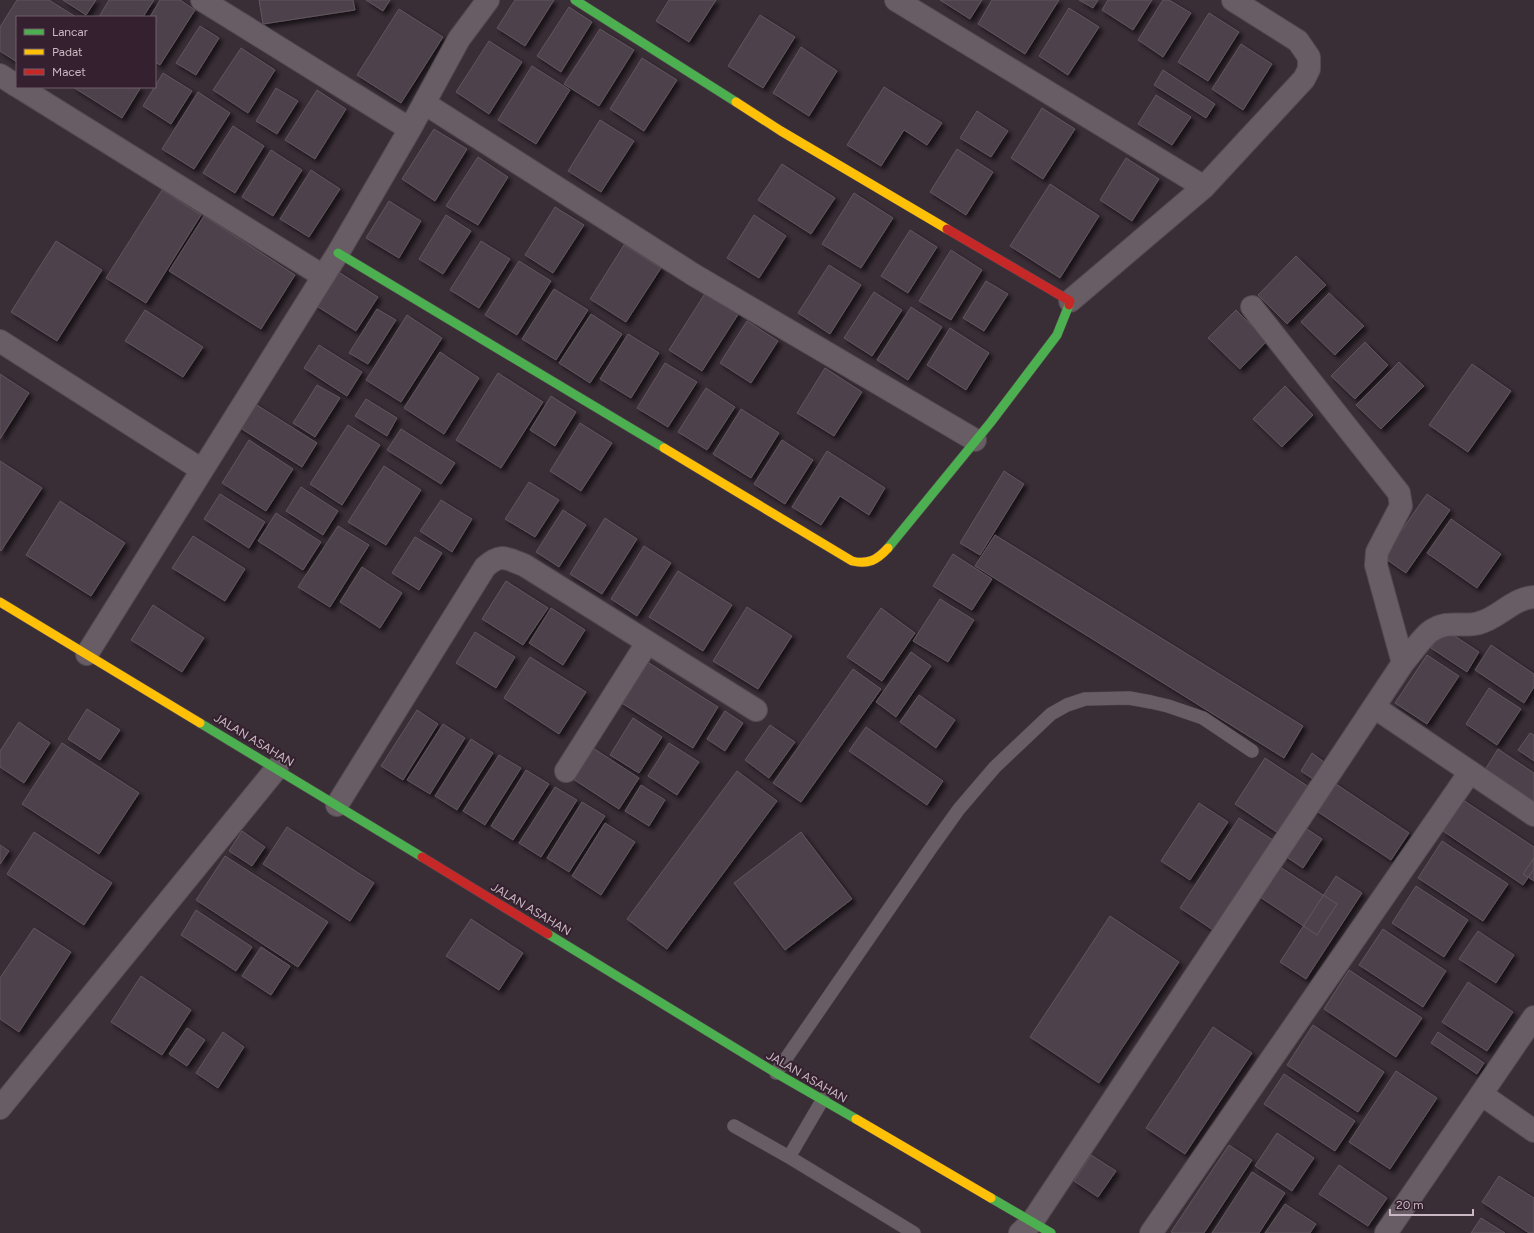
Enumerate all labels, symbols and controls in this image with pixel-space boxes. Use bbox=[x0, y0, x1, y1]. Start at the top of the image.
legend bbox=[16, 16, 156, 88]
text: Lancar bbox=[52, 25, 88, 39]
text: Padat bbox=[52, 45, 83, 59]
text: Macet bbox=[52, 65, 86, 79]
street label: JALAN ASAHAN bbox=[211, 711, 297, 769]
street label: JALAN ASAHAN bbox=[488, 880, 574, 938]
street label: JALAN ASAHAN bbox=[764, 1048, 850, 1106]
scale bar bbox=[1390, 1191, 1473, 1217]
text: 20 m bbox=[1396, 1198, 1424, 1212]

